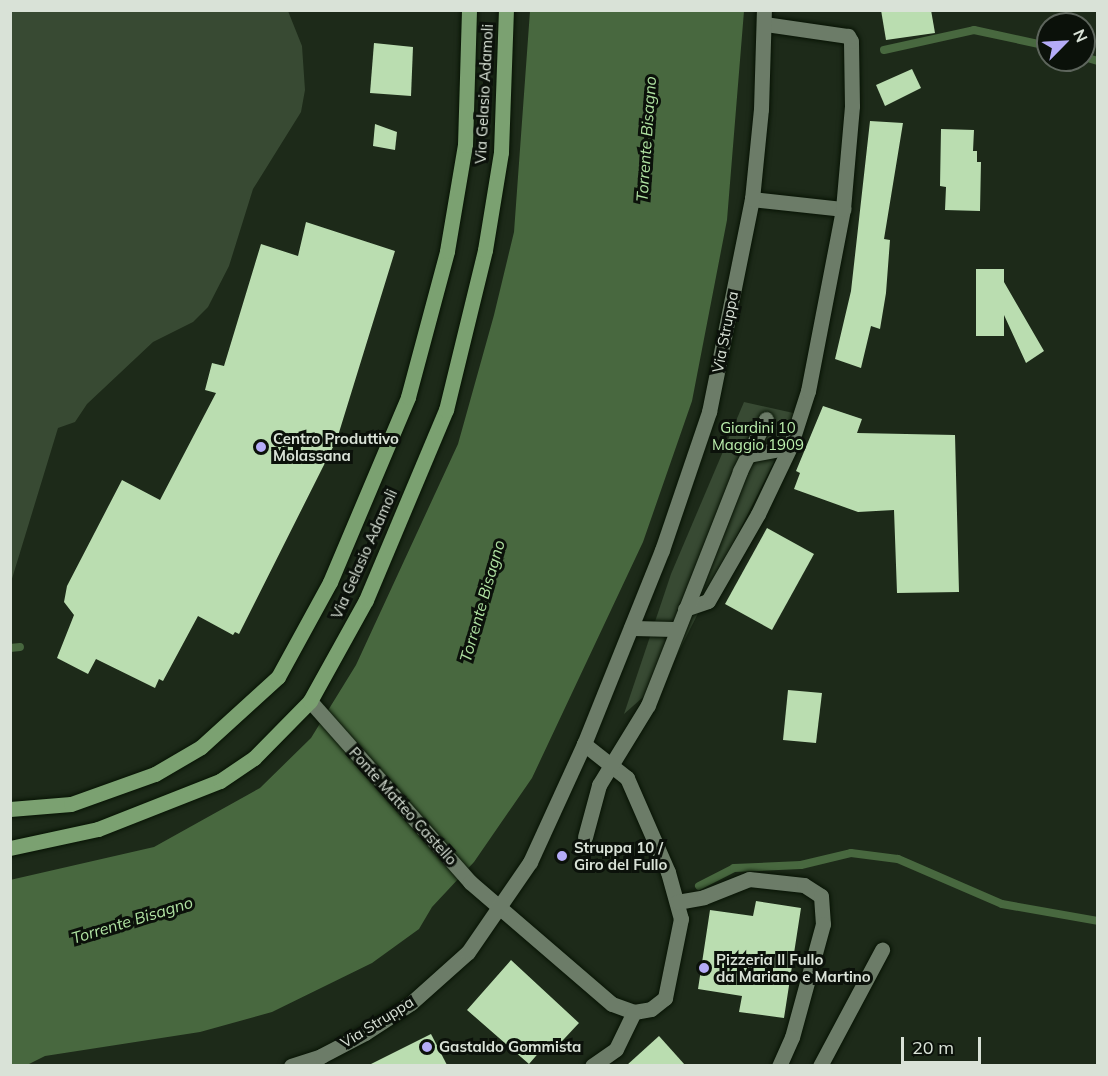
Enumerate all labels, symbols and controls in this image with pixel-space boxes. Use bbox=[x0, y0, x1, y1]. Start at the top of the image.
north arrow bbox=[1036, 12, 1096, 72]
street label: Via Gelasio Adamoli bbox=[471, 24, 497, 164]
text: N bbox=[1069, 26, 1092, 45]
water label: Torrente Bisagno bbox=[632, 76, 660, 202]
street label: Via Struppa bbox=[708, 290, 742, 374]
park label: Giardini 10 Maggio 1909 bbox=[712, 418, 804, 453]
place label: Centro Produttivo Molassana bbox=[273, 429, 399, 464]
marker: Centro Produttivo Molassana bbox=[254, 440, 268, 454]
street label: Via Gelasio Adamoli bbox=[327, 486, 401, 622]
water label: Torrente Bisagno bbox=[455, 538, 509, 664]
street label: Ponte Matteo Castello bbox=[345, 743, 461, 869]
place label: Struppa 10 / Giro del Fullo bbox=[574, 838, 667, 873]
marker: Struppa 10 / Giro del Fullo bbox=[555, 849, 569, 863]
water label: Torrente Bisagno bbox=[69, 892, 195, 948]
place label: Pizzeria Il Fullo da Mariano e Martino bbox=[716, 950, 871, 985]
marker: Pizzeria Il Fullo da Mariano e Martino bbox=[697, 961, 711, 975]
street label: Via Struppa bbox=[337, 992, 417, 1052]
scale bar bbox=[904, 1025, 984, 1063]
text: 20 m bbox=[912, 1036, 954, 1059]
place label: Gastaldo Gommista bbox=[439, 1038, 581, 1056]
marker: Gastaldo Gommista bbox=[420, 1040, 434, 1054]

